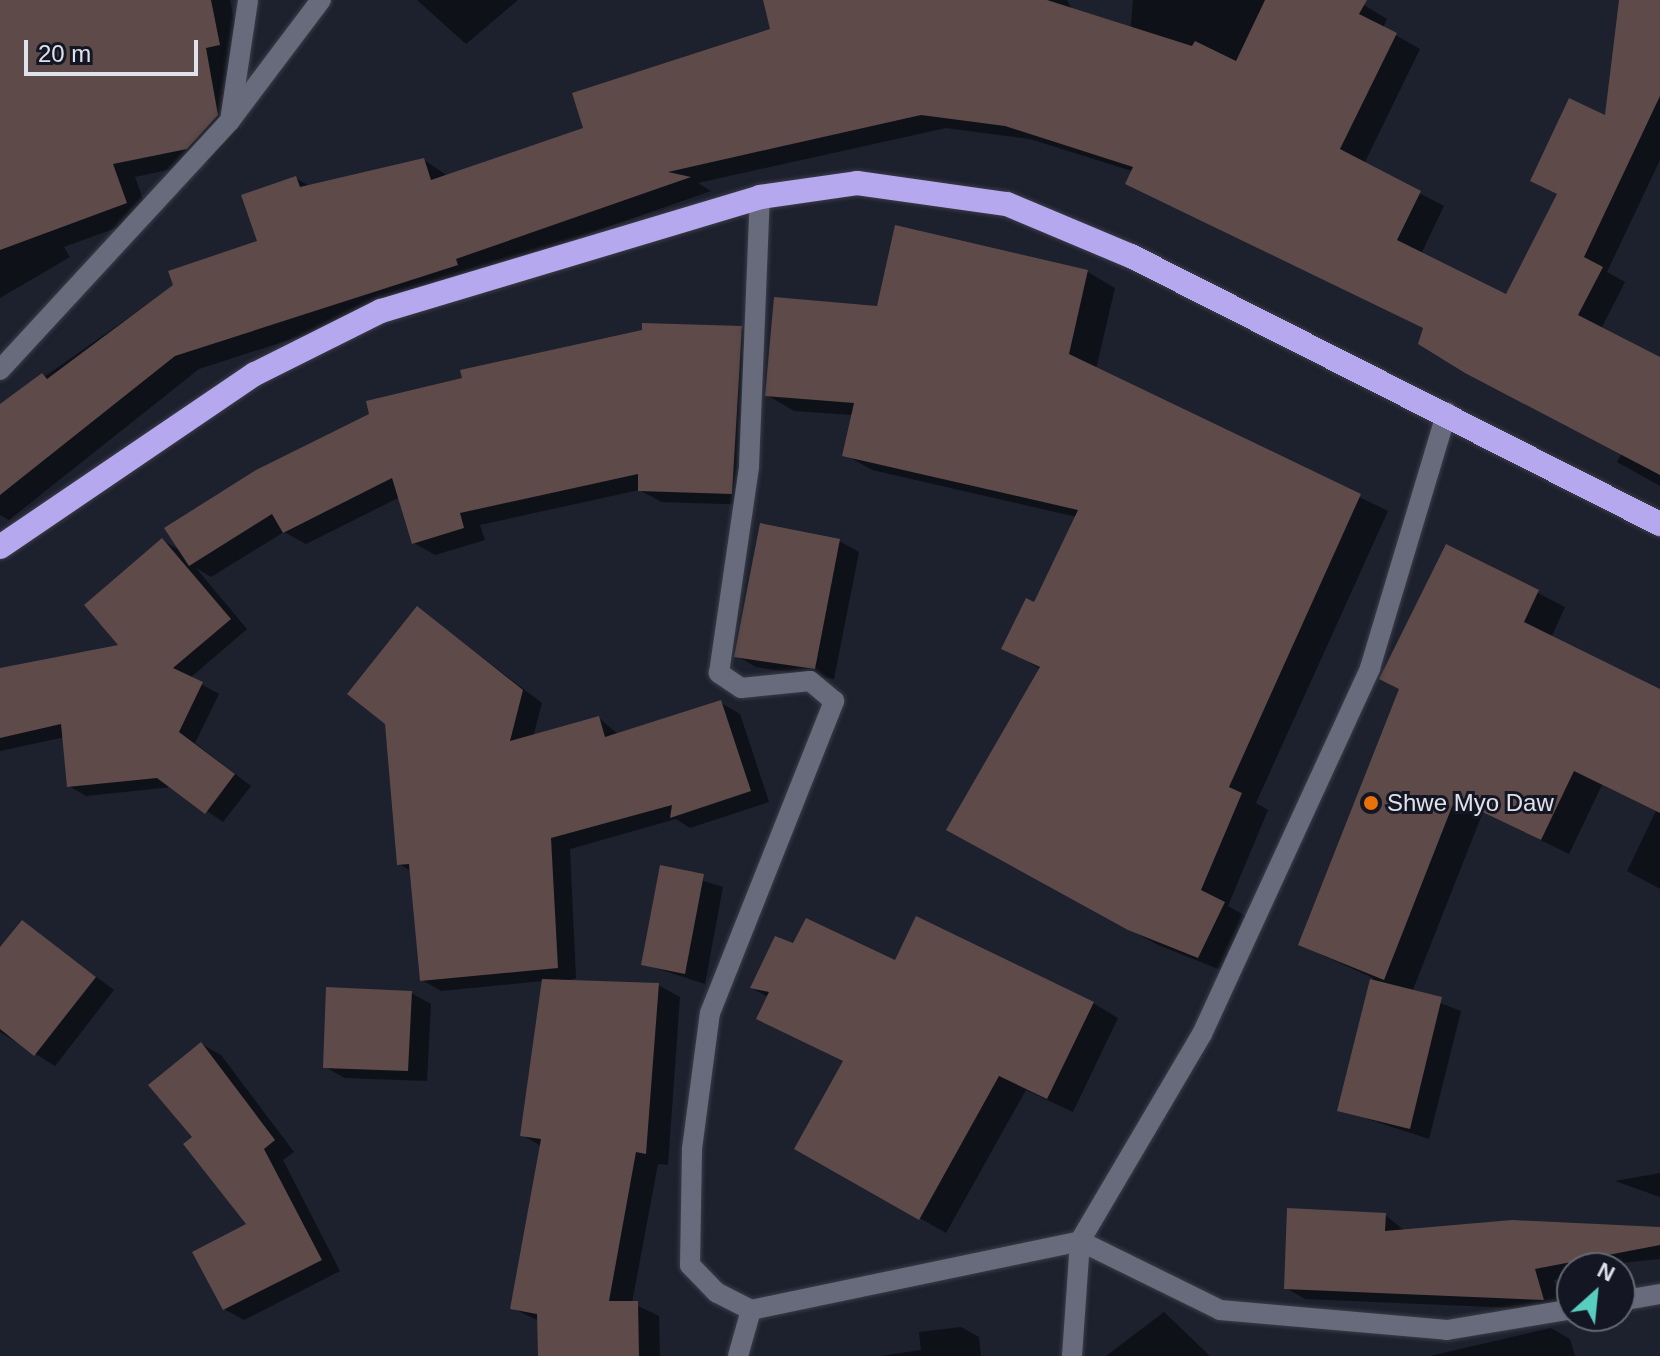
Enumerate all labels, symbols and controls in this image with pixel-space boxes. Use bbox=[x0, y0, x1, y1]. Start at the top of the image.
scale bar bbox=[28, 24, 202, 74]
text: 20 m bbox=[38, 40, 91, 67]
place label: Shwe Myo Daw bbox=[1387, 789, 1554, 817]
marker: Shwe Myo Daw bbox=[1362, 794, 1380, 812]
north arrow bbox=[1556, 1252, 1636, 1332]
text: N bbox=[1593, 1257, 1619, 1287]

